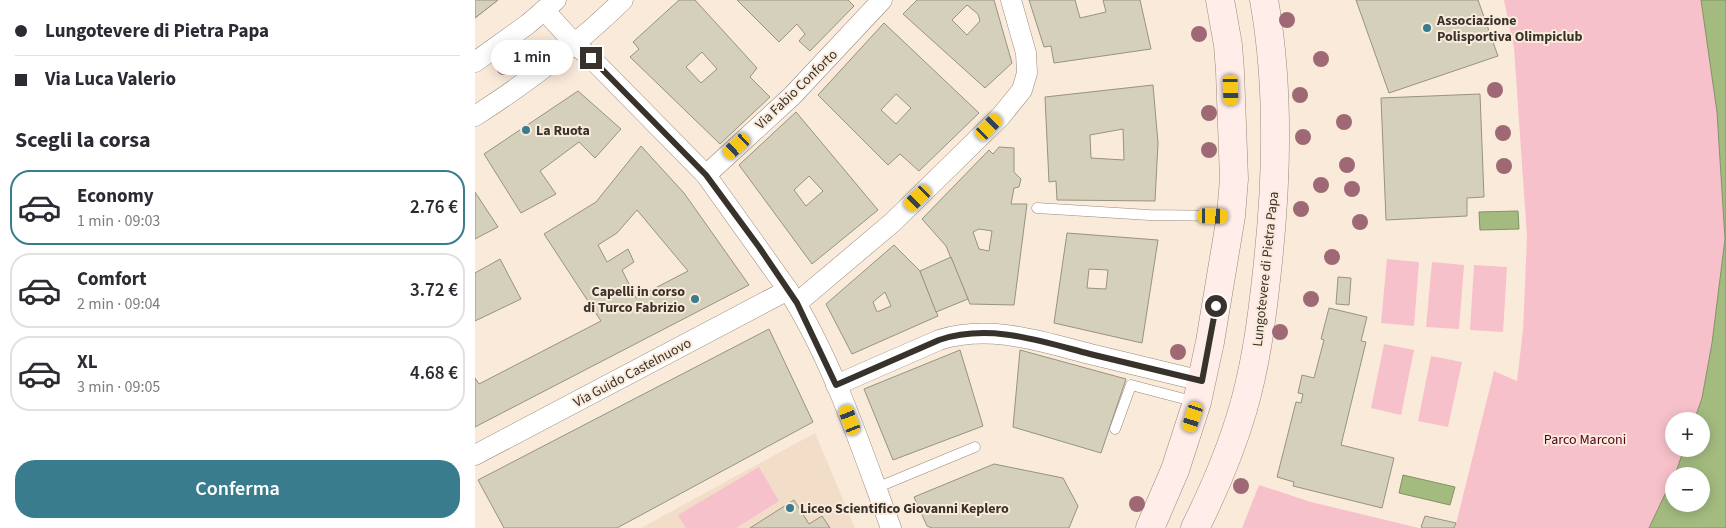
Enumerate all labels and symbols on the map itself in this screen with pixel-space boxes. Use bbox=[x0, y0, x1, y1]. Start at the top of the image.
place label: Associazione Polisportiva Olimpiclub bbox=[1436, 11, 1583, 47]
marker: Associazione Polisportiva Olimpiclub bbox=[1421, 22, 1433, 34]
callout: 1 min bbox=[491, 40, 573, 76]
street label: Via Fabio Conforto bbox=[751, 45, 842, 134]
route end bbox=[580, 47, 602, 69]
car bbox=[1222, 75, 1239, 105]
car bbox=[973, 111, 1004, 143]
place label: La Ruota bbox=[536, 121, 590, 141]
marker: La Ruota bbox=[520, 124, 532, 136]
car bbox=[720, 130, 753, 162]
car bbox=[902, 182, 934, 214]
street label: Lungotevere di Pietra Papa bbox=[1248, 191, 1284, 348]
car bbox=[1197, 208, 1228, 224]
place label: Capelli in corso di Turco Fabrizio bbox=[583, 282, 685, 318]
marker: Capelli in corso di Turco Fabrizio bbox=[689, 293, 701, 305]
route start bbox=[1205, 295, 1227, 317]
street label: Via Guido Castelnuovo bbox=[570, 333, 695, 412]
car bbox=[1181, 400, 1204, 434]
car bbox=[837, 403, 862, 437]
park label: Parco Marconi bbox=[1544, 430, 1626, 450]
place label: Liceo Scientifico Giovanni Keplero bbox=[800, 499, 1009, 519]
marker: Liceo Scientifico Giovanni Keplero bbox=[784, 502, 796, 514]

